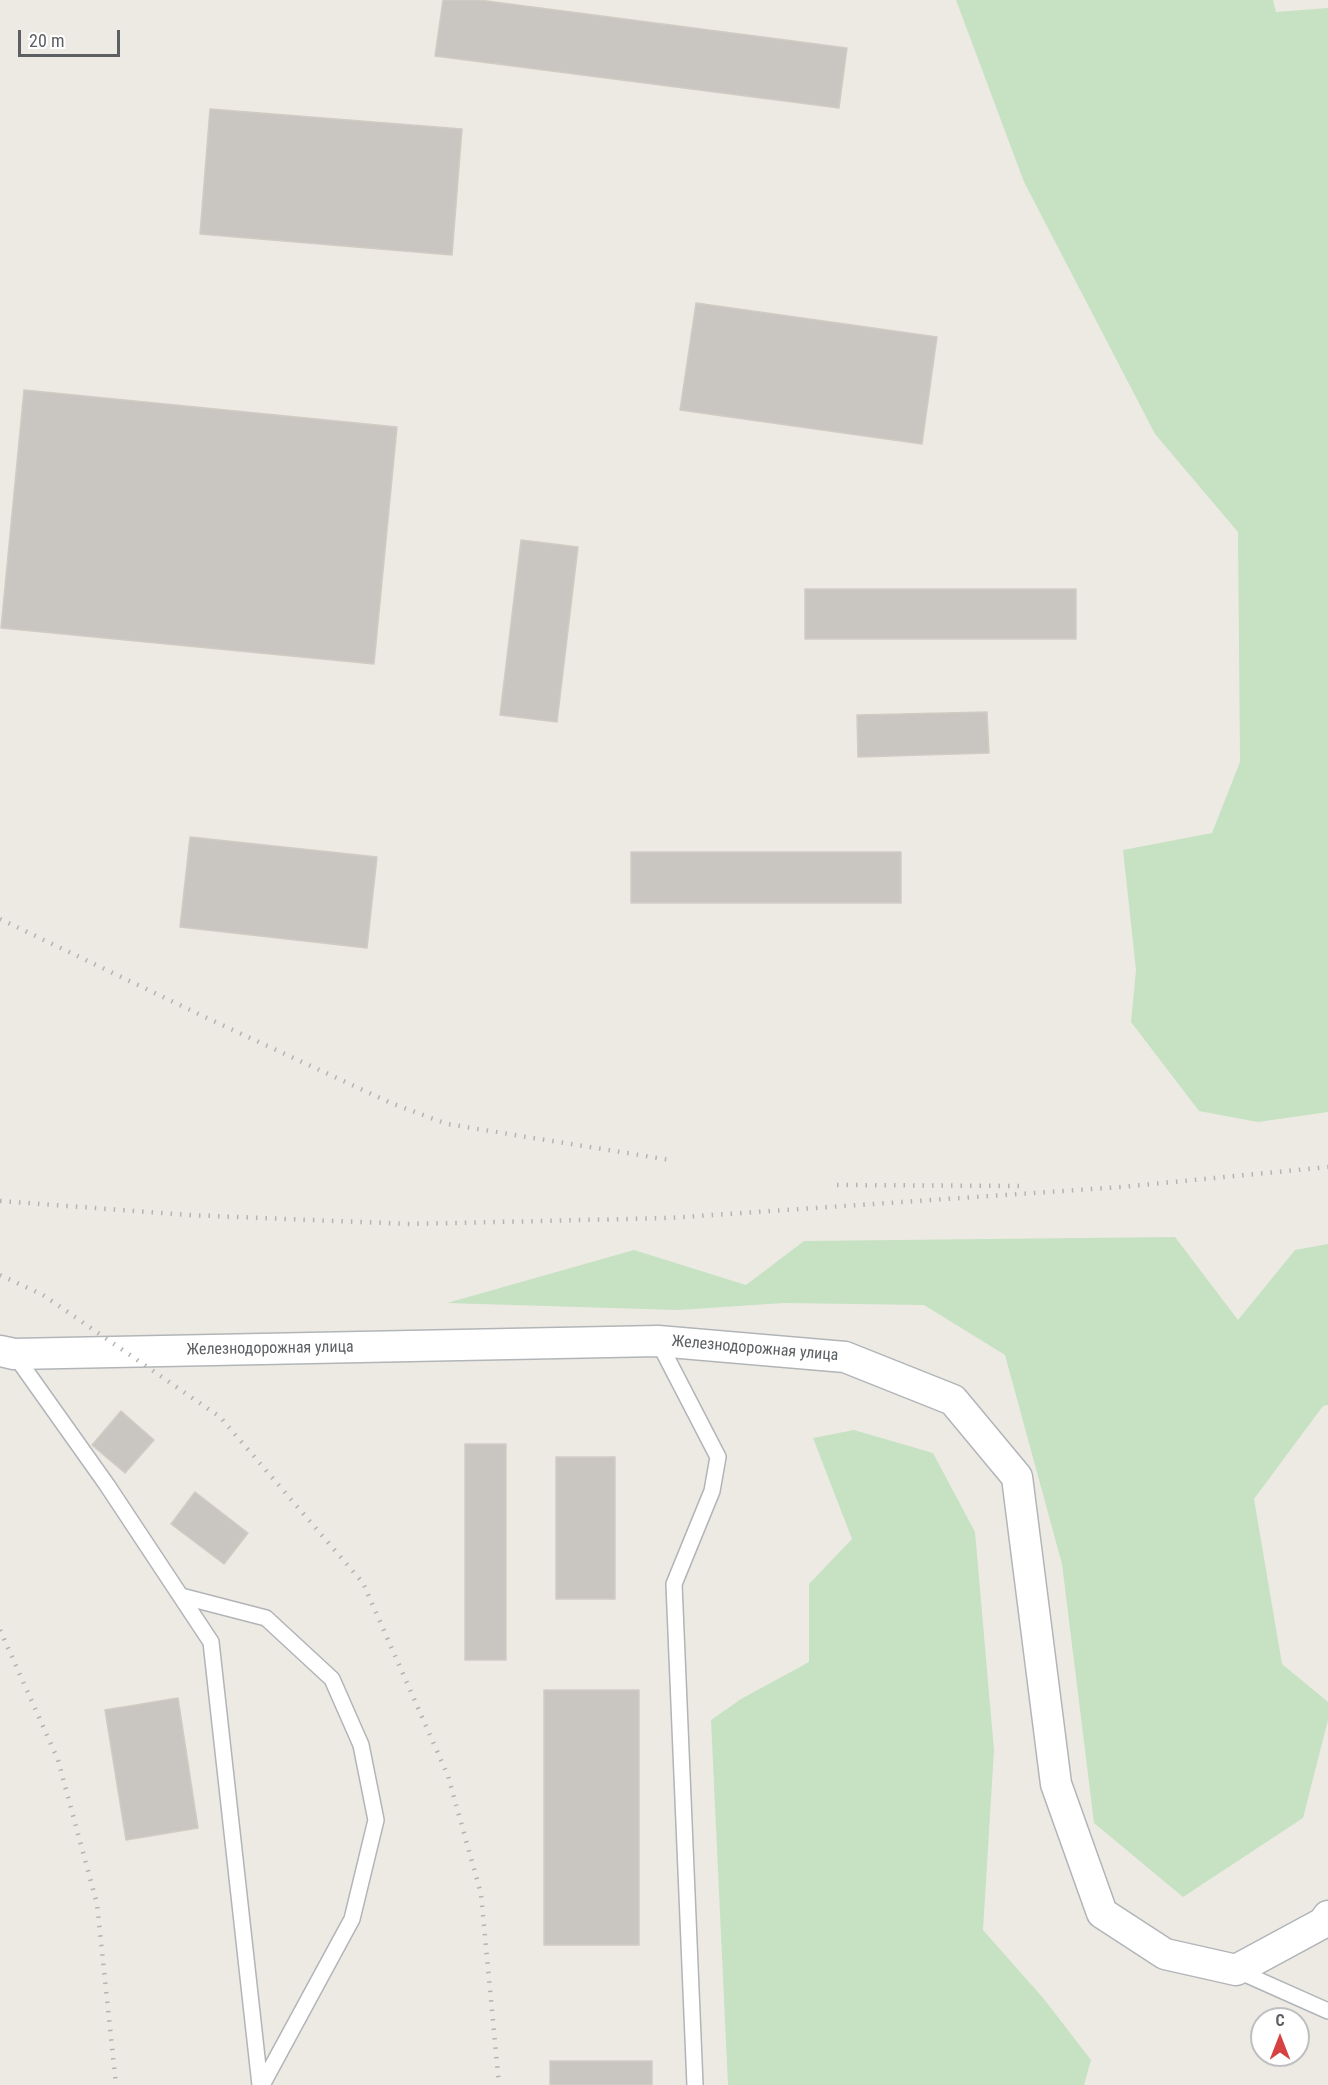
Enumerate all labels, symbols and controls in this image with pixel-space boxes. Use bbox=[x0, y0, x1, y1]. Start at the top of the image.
scale bar bbox=[21, 18, 123, 56]
text: 20 m bbox=[29, 30, 64, 51]
street label: Железнодорожная улица bbox=[671, 1332, 839, 1366]
street label: Железнодорожная улица bbox=[186, 1338, 354, 1360]
north arrow bbox=[1250, 2007, 1310, 2067]
text: С bbox=[1275, 2011, 1285, 2030]

